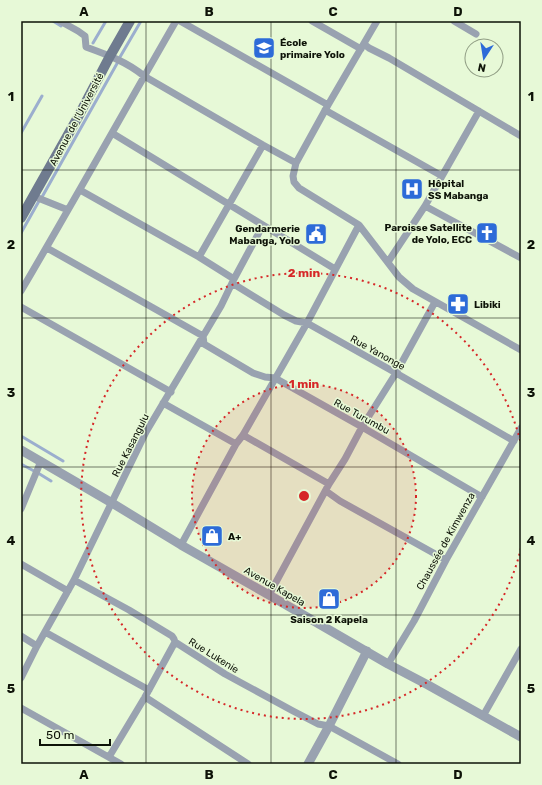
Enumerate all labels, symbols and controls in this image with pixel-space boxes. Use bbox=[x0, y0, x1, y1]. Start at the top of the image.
text: A bbox=[79, 4, 89, 19]
text: B bbox=[204, 4, 214, 19]
text: C bbox=[328, 4, 338, 19]
text: D bbox=[453, 4, 463, 19]
school or university icon: École primaire Yolo bbox=[251, 35, 277, 61]
place label: École primaire Yolo bbox=[280, 37, 345, 61]
north arrow bbox=[464, 38, 504, 78]
text: N bbox=[477, 60, 487, 74]
street label: Avenue de l’Université bbox=[47, 71, 107, 168]
text: 1 bbox=[8, 89, 14, 104]
text: 1 bbox=[528, 89, 534, 104]
hospital icon: Hôpital SS Mabanga bbox=[399, 176, 425, 202]
place label: Hôpital SS Mabanga bbox=[428, 178, 489, 202]
church icon: Paroisse Satellite de Yolo, ECC bbox=[474, 220, 500, 246]
public building icon: Gendarmerie Mabanga, Yolo bbox=[303, 221, 329, 247]
place label: Paroisse Satellite de Yolo, ECC bbox=[385, 222, 472, 246]
place label: Gendarmerie Mabanga, Yolo bbox=[229, 223, 300, 247]
text: 2 bbox=[7, 237, 15, 252]
text: 2 bbox=[527, 237, 535, 252]
text: 2 min bbox=[288, 266, 321, 280]
pharmacy icon: Libiki bbox=[445, 291, 471, 317]
place label: Libiki bbox=[474, 299, 501, 311]
street label: Rue Yanonge bbox=[348, 333, 407, 373]
text: 1 min bbox=[289, 377, 320, 391]
text: 3 bbox=[7, 385, 16, 400]
text: 3 bbox=[527, 385, 536, 400]
street label: Rue Turumbu bbox=[331, 397, 392, 437]
street label: Rue Kasangulu bbox=[110, 412, 152, 479]
centre of rings bbox=[297, 489, 311, 503]
street label: Chaussée de Kimwenza bbox=[414, 491, 478, 592]
shop icon: A+ bbox=[199, 523, 225, 549]
place label: A+ bbox=[228, 531, 241, 543]
text: 4 bbox=[7, 533, 16, 548]
text: 4 bbox=[527, 533, 536, 548]
street label: Avenue Kapela bbox=[242, 565, 307, 609]
shop icon: Saison 2 Kapela bbox=[316, 586, 342, 612]
place label: Saison 2 Kapela bbox=[290, 614, 368, 626]
street label: Rue Lukenie bbox=[186, 636, 241, 676]
text: 5 bbox=[7, 681, 15, 696]
text: 5 bbox=[527, 681, 535, 696]
scale bar bbox=[40, 721, 110, 747]
text: 50 m bbox=[46, 728, 74, 742]
text: A bbox=[79, 767, 89, 782]
text: B bbox=[204, 767, 214, 782]
text: C bbox=[328, 767, 338, 782]
text: D bbox=[453, 767, 463, 782]

